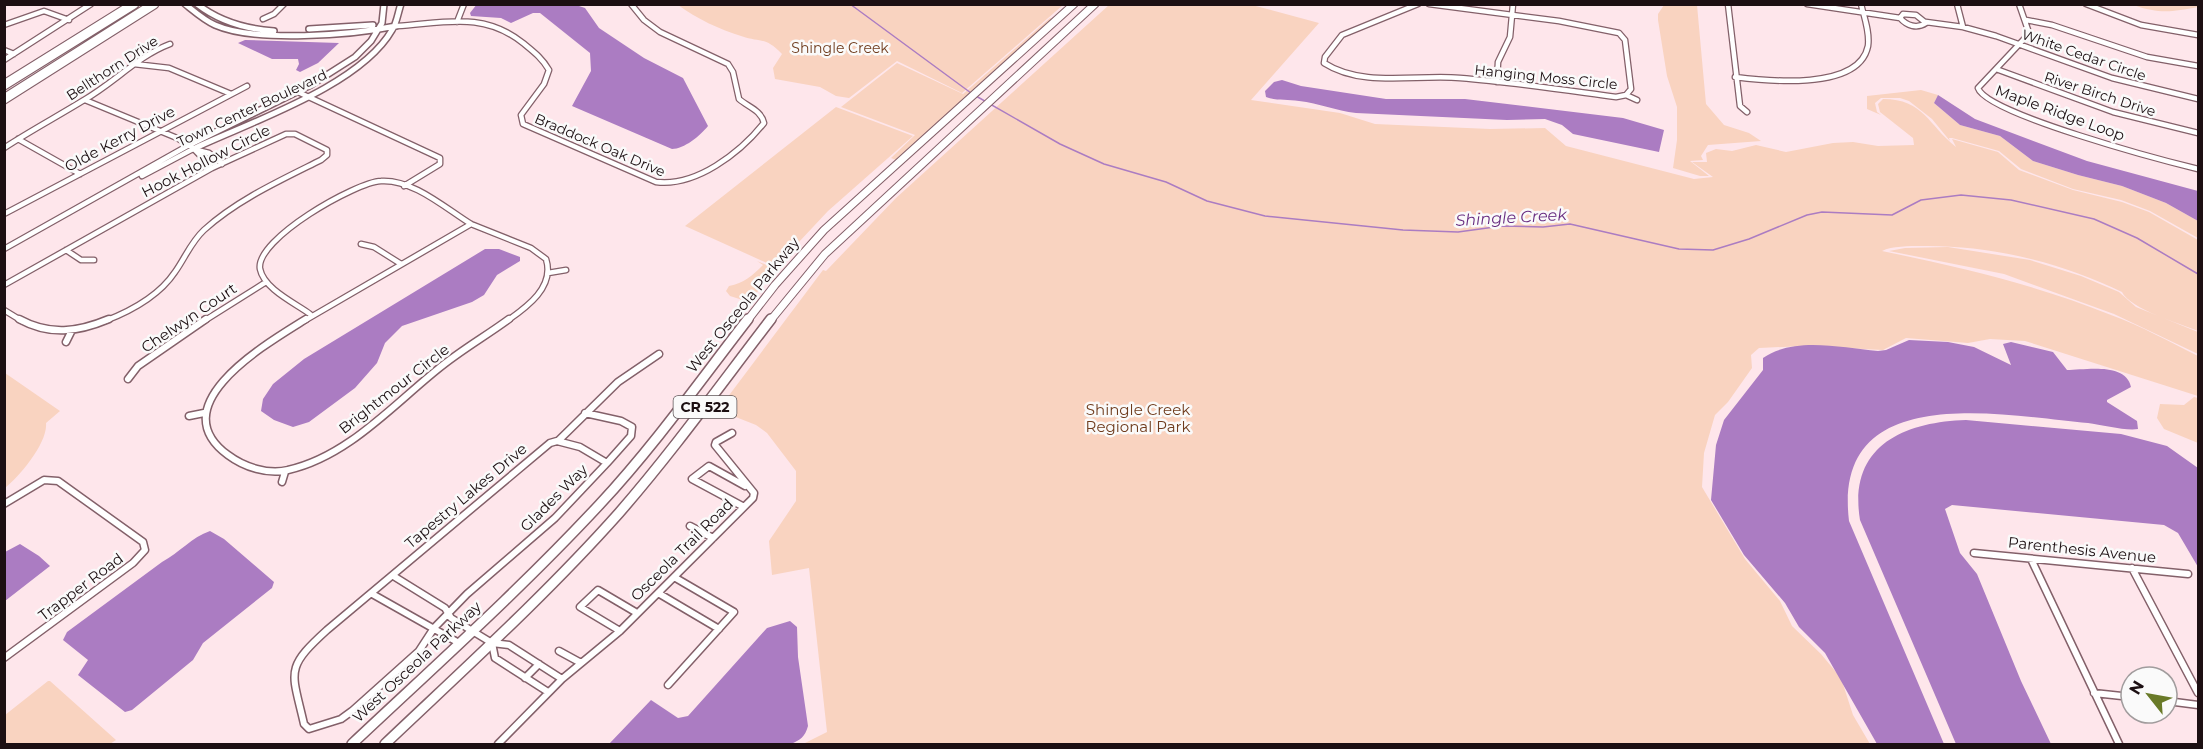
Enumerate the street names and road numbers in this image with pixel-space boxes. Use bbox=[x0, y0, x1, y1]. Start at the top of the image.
street label: White Cedar Circle bbox=[2020, 25, 2148, 85]
street label: Bellthorn Drive bbox=[63, 32, 161, 104]
street label: Hanging Moss Circle bbox=[1474, 61, 1618, 93]
street label: Town Center Boulevard bbox=[174, 65, 330, 151]
street label: River Birch Drive bbox=[2042, 67, 2158, 121]
street label: Maple Ridge Loop bbox=[1993, 80, 2128, 145]
street label: Olde Kerry Drive bbox=[61, 101, 178, 176]
street label: Braddock Oak Drive bbox=[532, 109, 668, 181]
street label: Hook Hollow Circle bbox=[138, 120, 273, 201]
street label: West Osceola Parkway bbox=[682, 232, 804, 376]
street label: Chelwyn Court bbox=[137, 279, 240, 357]
street label: Brightmour Circle bbox=[335, 340, 453, 438]
road number: CR 522 bbox=[674, 396, 736, 418]
street label: Tapestry Lakes Drive bbox=[401, 439, 531, 552]
street label: Glades Way bbox=[516, 459, 592, 535]
street label: Osceola Trail Road bbox=[626, 494, 737, 605]
street label: Parenthesis Avenue bbox=[2007, 532, 2157, 567]
street label: Trapper Road bbox=[35, 549, 127, 625]
street label: West Osceola Parkway bbox=[348, 596, 486, 726]

